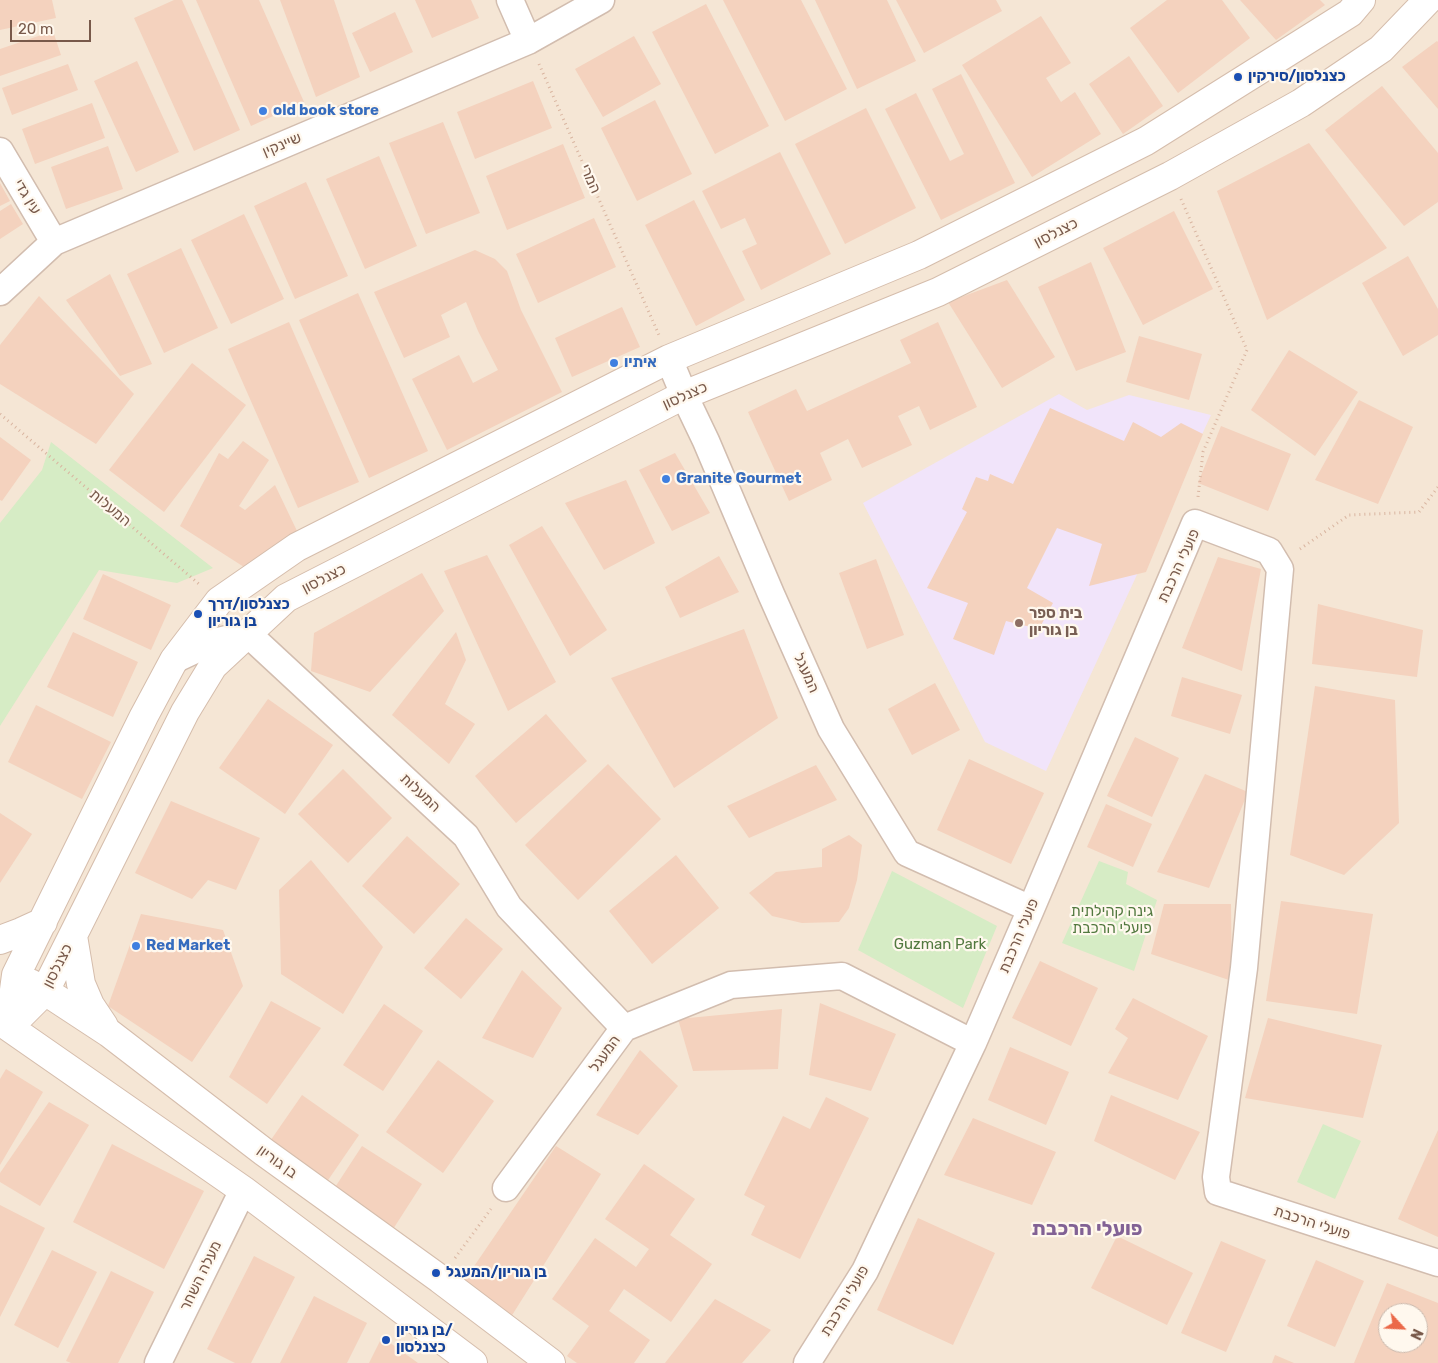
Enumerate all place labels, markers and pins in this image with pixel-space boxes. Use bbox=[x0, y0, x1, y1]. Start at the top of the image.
place label: כצנלסון/סירקין bbox=[1248, 68, 1346, 86]
marker: כצנלסון/סירקין bbox=[1232, 71, 1244, 83]
place label: old book store bbox=[273, 102, 379, 120]
marker: old book store bbox=[257, 105, 269, 117]
place label: איתיו bbox=[624, 354, 657, 372]
marker: איתיו bbox=[608, 357, 620, 369]
place label: Granite Gourmet bbox=[676, 470, 801, 488]
marker: Granite Gourmet bbox=[660, 473, 672, 485]
place label: כצנלסון/דרך בן גוריון bbox=[208, 596, 290, 631]
place label: בית ספר בן גוריון bbox=[1029, 605, 1082, 640]
marker: כצנלסון/דרך בן גוריון bbox=[192, 608, 204, 620]
marker: בית ספר בן גוריון bbox=[1013, 617, 1025, 629]
place label: Red Market bbox=[146, 937, 230, 955]
marker: Red Market bbox=[130, 940, 142, 952]
place label: בן גוריון/המעגל bbox=[446, 1264, 547, 1282]
marker: בן גוריון/המעגל bbox=[430, 1267, 442, 1279]
place label: בן גוריון/ כצנלסון bbox=[396, 1322, 453, 1357]
marker: בן גוריון/ כצנלסון bbox=[380, 1334, 392, 1346]

